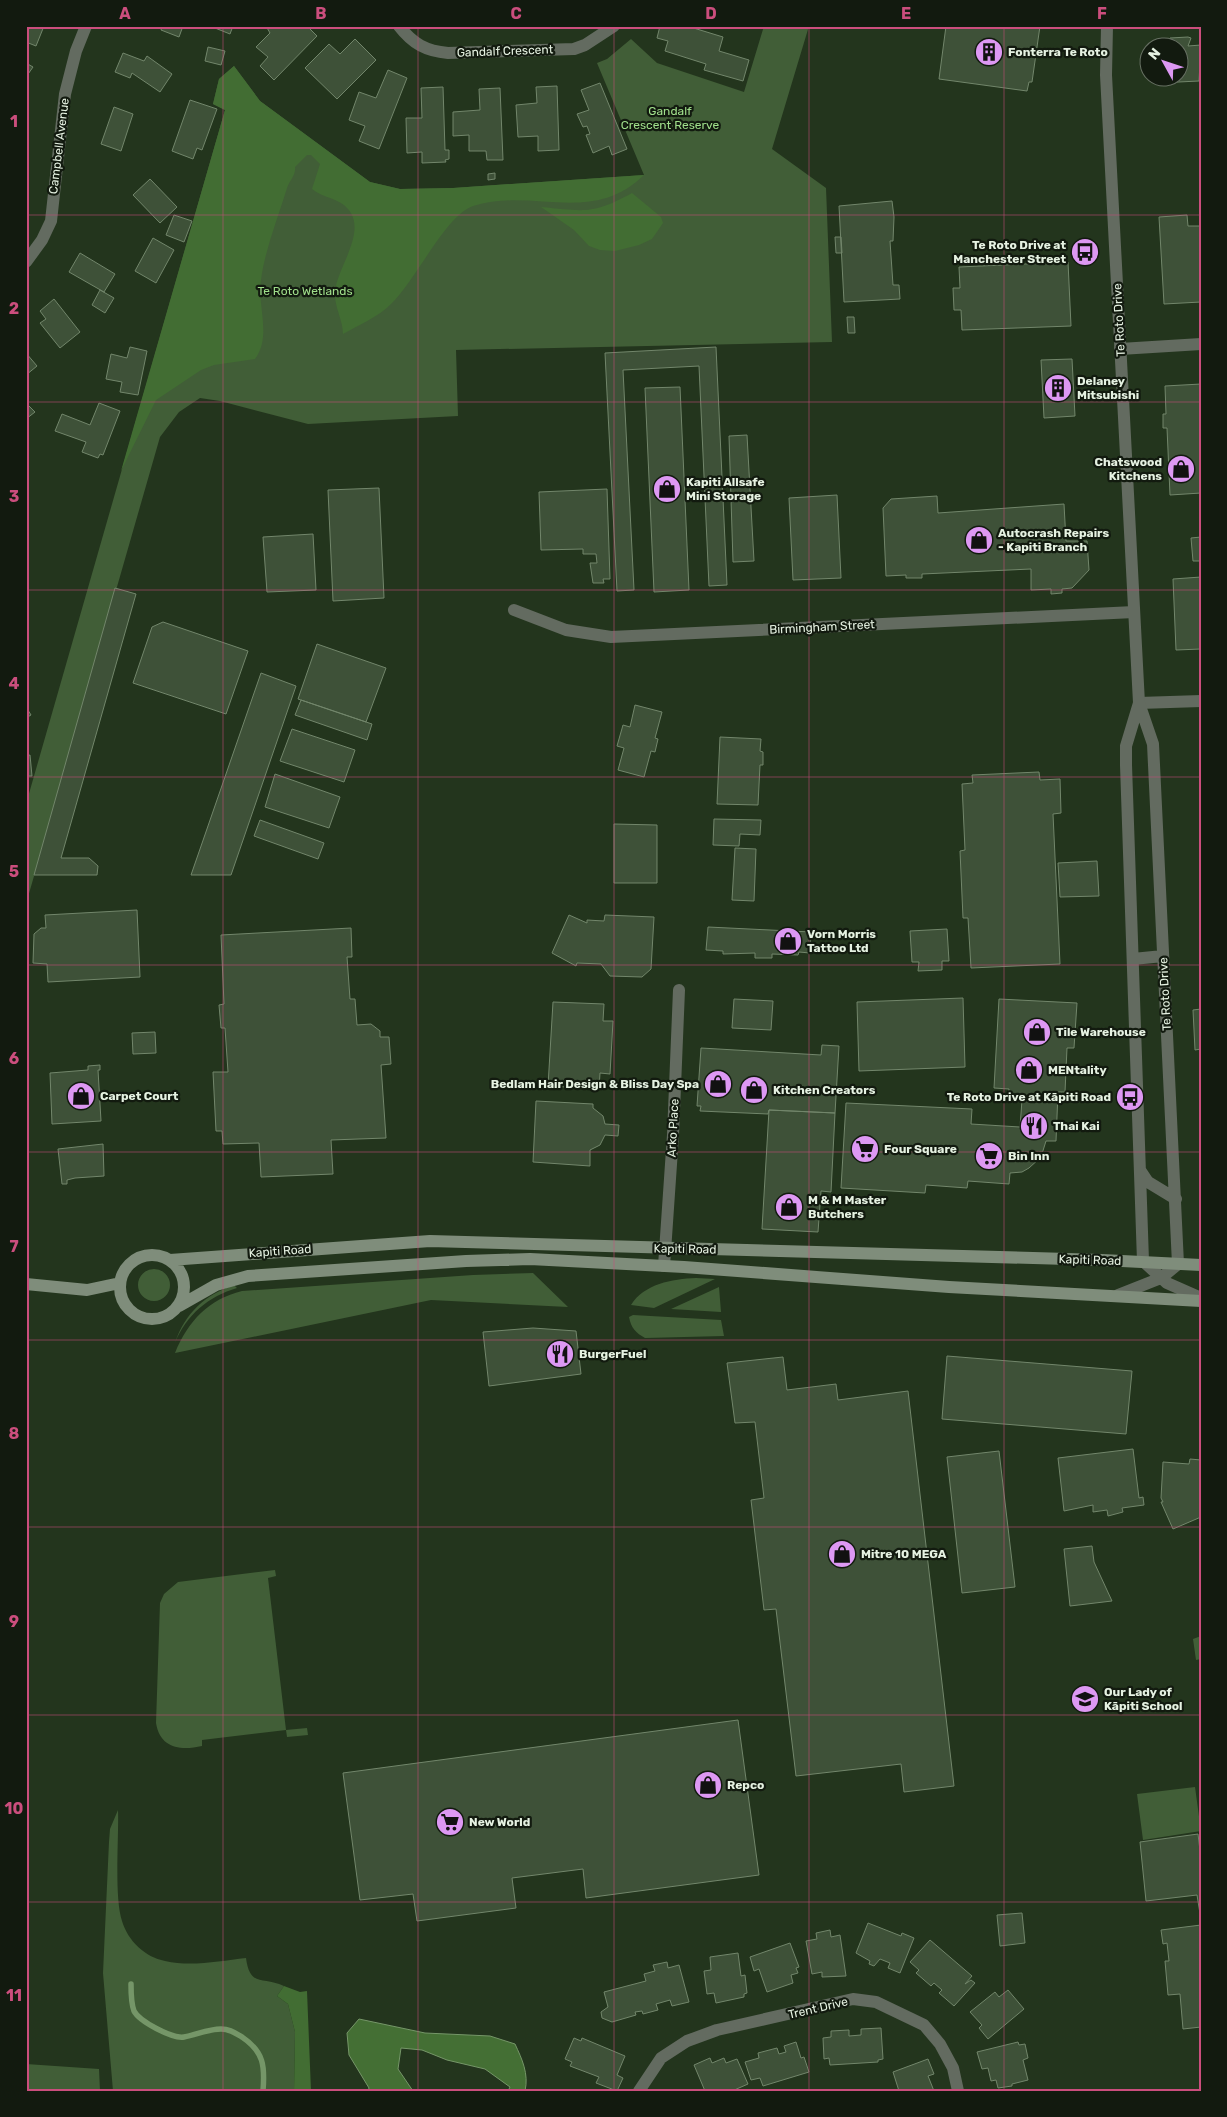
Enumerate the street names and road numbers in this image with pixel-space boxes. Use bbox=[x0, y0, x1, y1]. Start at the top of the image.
street label: Gandalf Crescent bbox=[457, 42, 554, 60]
street label: Campbell Avenue bbox=[46, 97, 72, 195]
street label: Te Roto Drive bbox=[1110, 283, 1128, 357]
street label: Birmingham Street bbox=[769, 617, 875, 637]
street label: Te Roto Drive bbox=[1156, 957, 1174, 1031]
street label: Arko Place bbox=[664, 1098, 682, 1158]
street label: Kapiti Road bbox=[653, 1241, 717, 1257]
street label: Kapiti Road bbox=[248, 1242, 312, 1260]
street label: Kapiti Road bbox=[1058, 1252, 1122, 1268]
street label: Trent Drive bbox=[787, 1994, 849, 2022]

